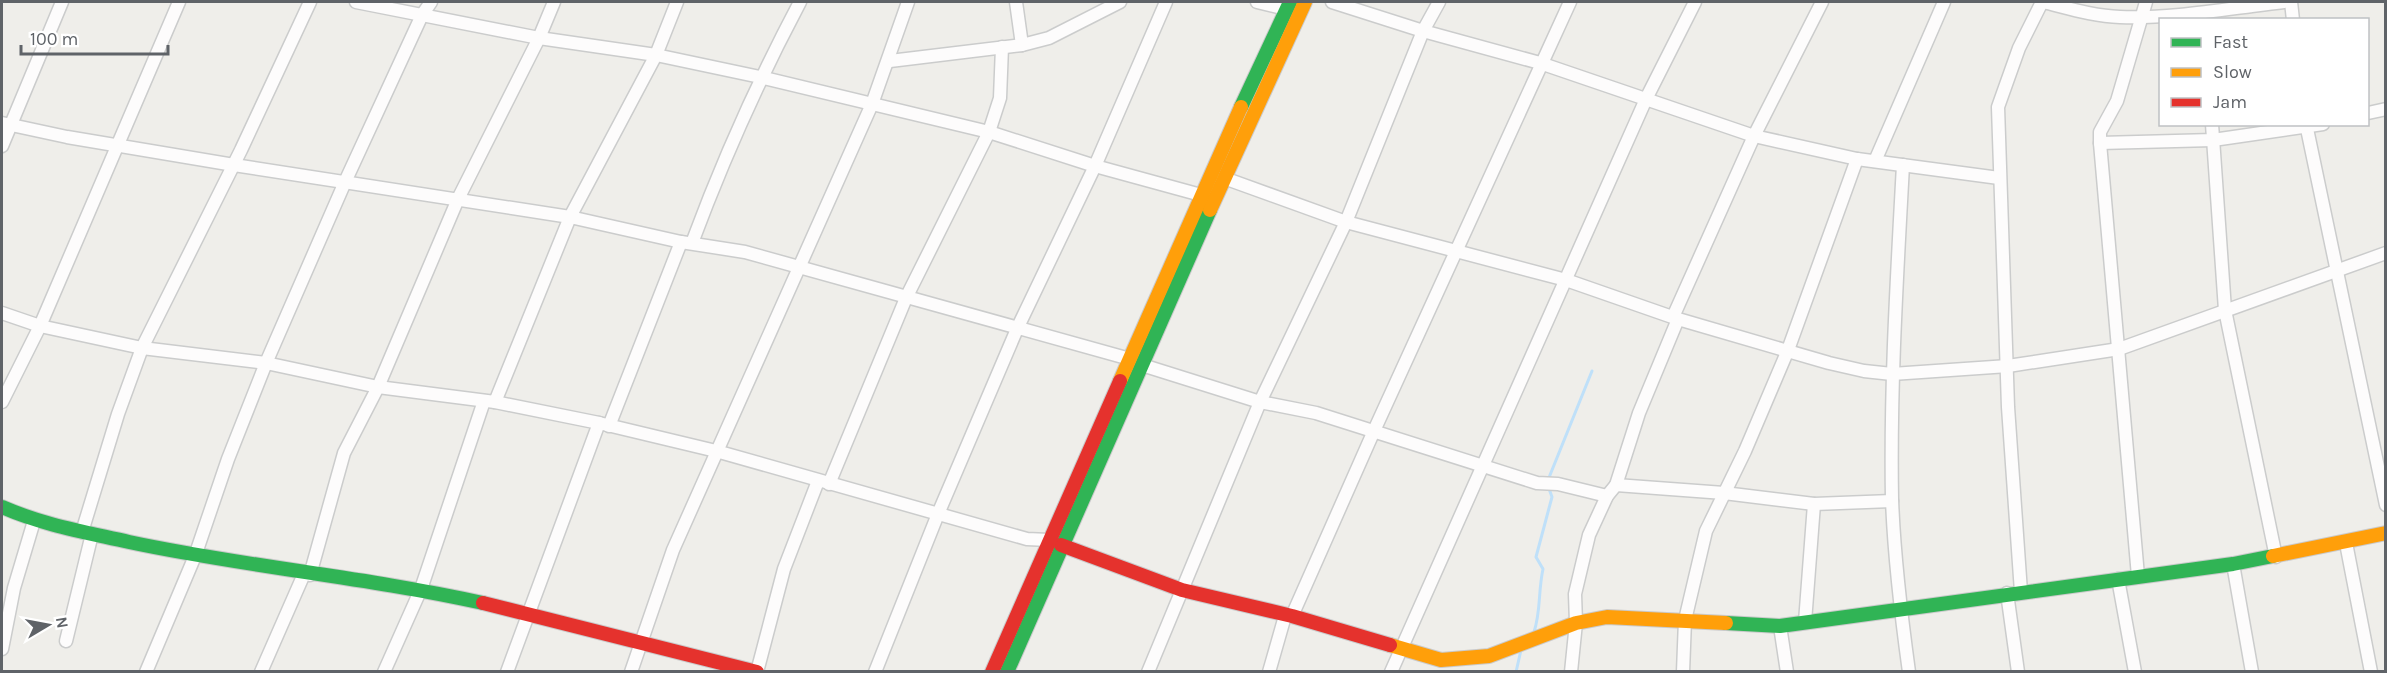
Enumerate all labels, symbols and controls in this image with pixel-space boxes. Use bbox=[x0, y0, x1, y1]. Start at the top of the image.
scale bar bbox=[21, 18, 168, 56]
legend bbox=[2159, 18, 2369, 126]
text: 100 m bbox=[30, 28, 78, 50]
text: Fast bbox=[2213, 31, 2248, 53]
text: Slow bbox=[2213, 61, 2252, 83]
text: Jam bbox=[2213, 91, 2247, 113]
north arrow bbox=[18, 595, 78, 655]
text: N bbox=[52, 615, 73, 630]

